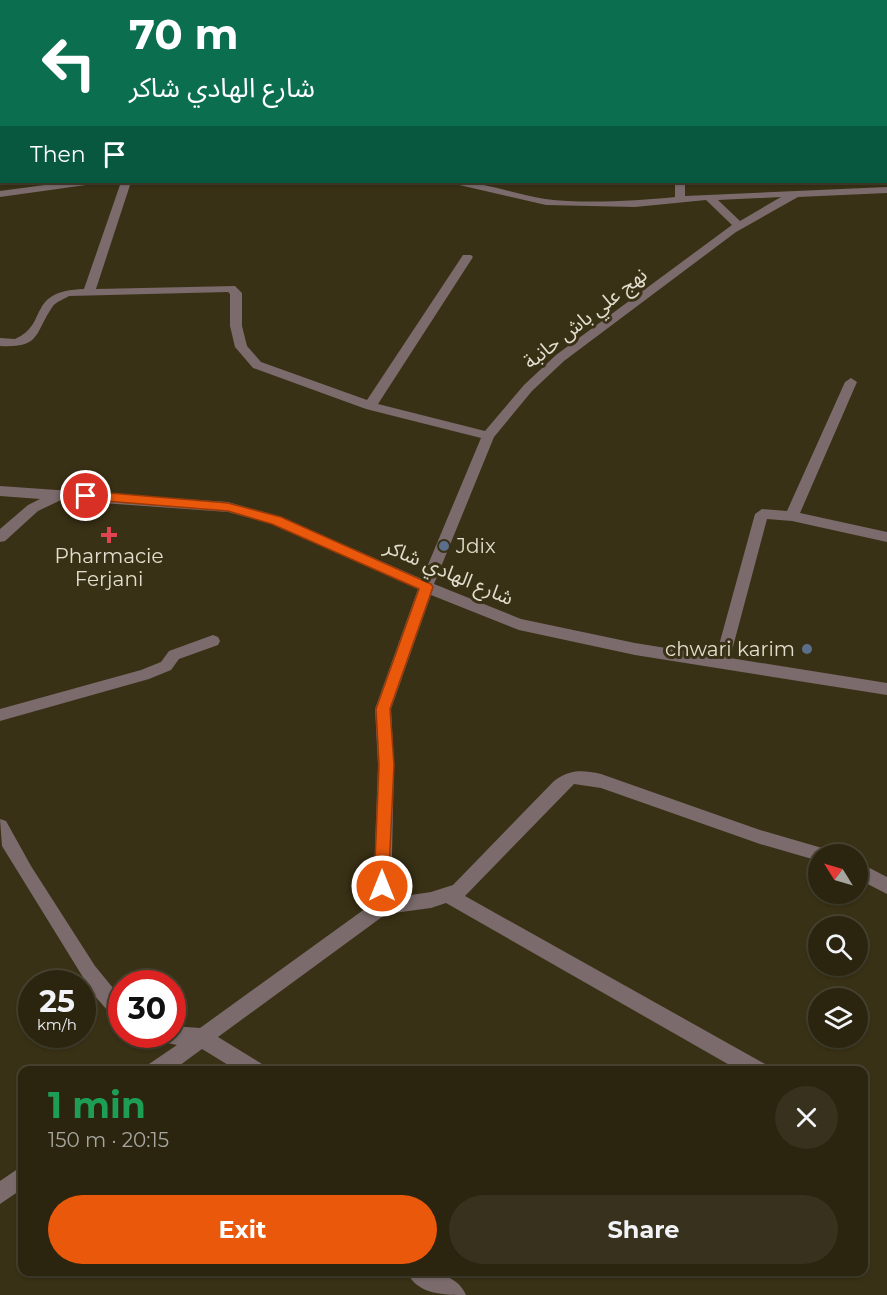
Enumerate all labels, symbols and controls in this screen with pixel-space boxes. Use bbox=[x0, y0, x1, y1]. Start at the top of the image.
text: 70 m bbox=[129, 8, 239, 60]
icon: left bbox=[30, 24, 108, 102]
text: شارع الهادي شاكر bbox=[129, 71, 315, 104]
icon: arrive bbox=[98, 138, 131, 171]
text: Then bbox=[30, 141, 86, 168]
street label: نهج علي باش حانبة bbox=[519, 262, 654, 376]
pin bbox=[60, 470, 111, 521]
icon: arrive bbox=[69, 479, 102, 512]
marker: Pharmacie Ferjani bbox=[102, 528, 116, 542]
street label: شارع الهادي شاكر bbox=[379, 534, 517, 613]
place label: Jdix bbox=[455, 534, 496, 558]
marker: Jdix bbox=[437, 539, 451, 553]
place label: Pharmacie Ferjani bbox=[54, 544, 164, 591]
place label: chwari karim bbox=[665, 637, 795, 661]
marker: chwari karim bbox=[800, 642, 814, 656]
north arrow bbox=[808, 844, 868, 904]
map controls bbox=[808, 844, 868, 1048]
position arrow bbox=[350, 854, 414, 918]
button: search bbox=[808, 916, 868, 976]
speed limit sign: 30 bbox=[108, 970, 186, 1048]
text: 25 bbox=[39, 983, 75, 1020]
button: layers bbox=[808, 988, 868, 1048]
text: km/h bbox=[37, 1015, 77, 1034]
text: 1 min bbox=[48, 1083, 146, 1127]
button: close bbox=[775, 1086, 838, 1149]
text: 150 m · 20:15 bbox=[48, 1128, 169, 1152]
button: Exit bbox=[48, 1195, 437, 1264]
button: Share bbox=[449, 1195, 838, 1264]

